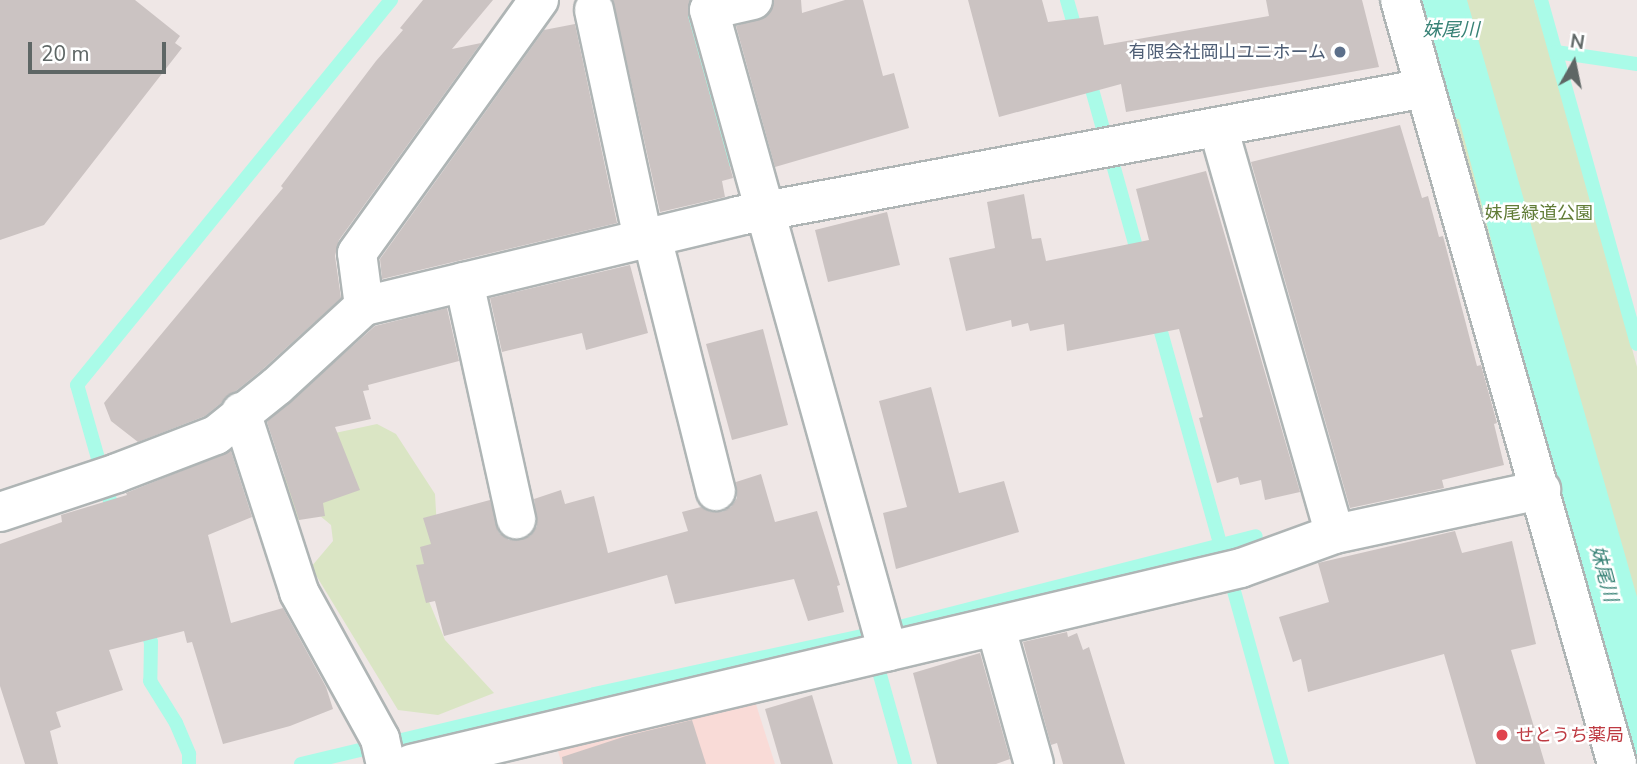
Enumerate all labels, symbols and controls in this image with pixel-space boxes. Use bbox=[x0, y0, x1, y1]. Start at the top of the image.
water label: 妹尾川 bbox=[1423, 20, 1479, 42]
scale bar bbox=[32, 28, 170, 72]
north arrow bbox=[1539, 28, 1609, 98]
text: N bbox=[1568, 28, 1586, 56]
text: 20 m bbox=[41, 40, 90, 68]
place label: 有限会社岡山ユニホーム bbox=[1128, 41, 1326, 63]
marker: 有限会社岡山ユニホーム bbox=[1332, 44, 1348, 60]
park label: 妹尾緑道公園 bbox=[1485, 202, 1593, 224]
water label: 妹尾川 bbox=[1585, 544, 1621, 604]
place label: せとうち薬局 bbox=[1516, 724, 1624, 746]
marker: せとうち薬局 bbox=[1494, 727, 1510, 743]

